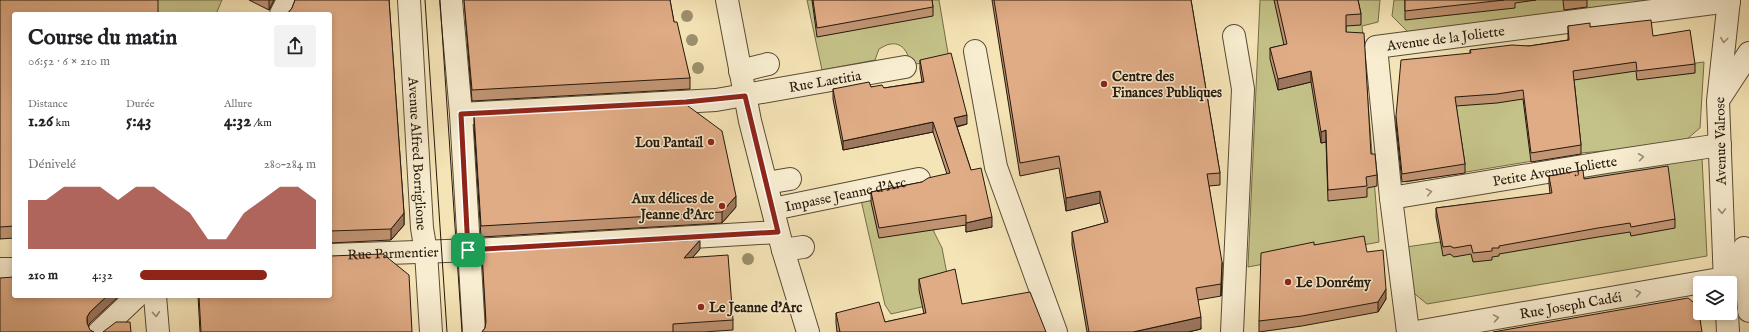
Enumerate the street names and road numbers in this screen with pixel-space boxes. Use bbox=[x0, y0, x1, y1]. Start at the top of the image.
street label: Avenue de la Joliette bbox=[1385, 22, 1506, 56]
street label: Rue Laetitia bbox=[788, 67, 864, 97]
street label: Avenue Alfred Borriglione bbox=[403, 76, 430, 232]
street label: Avenue Valrose bbox=[1711, 96, 1731, 186]
street label: Petite Avenue Joliette bbox=[1491, 153, 1619, 191]
street label: Impasse Jeanne d'Arc bbox=[783, 174, 908, 216]
street label: Rue Parmentier bbox=[347, 243, 439, 264]
street label: Rue Joseph Cadéi bbox=[1518, 288, 1624, 324]

